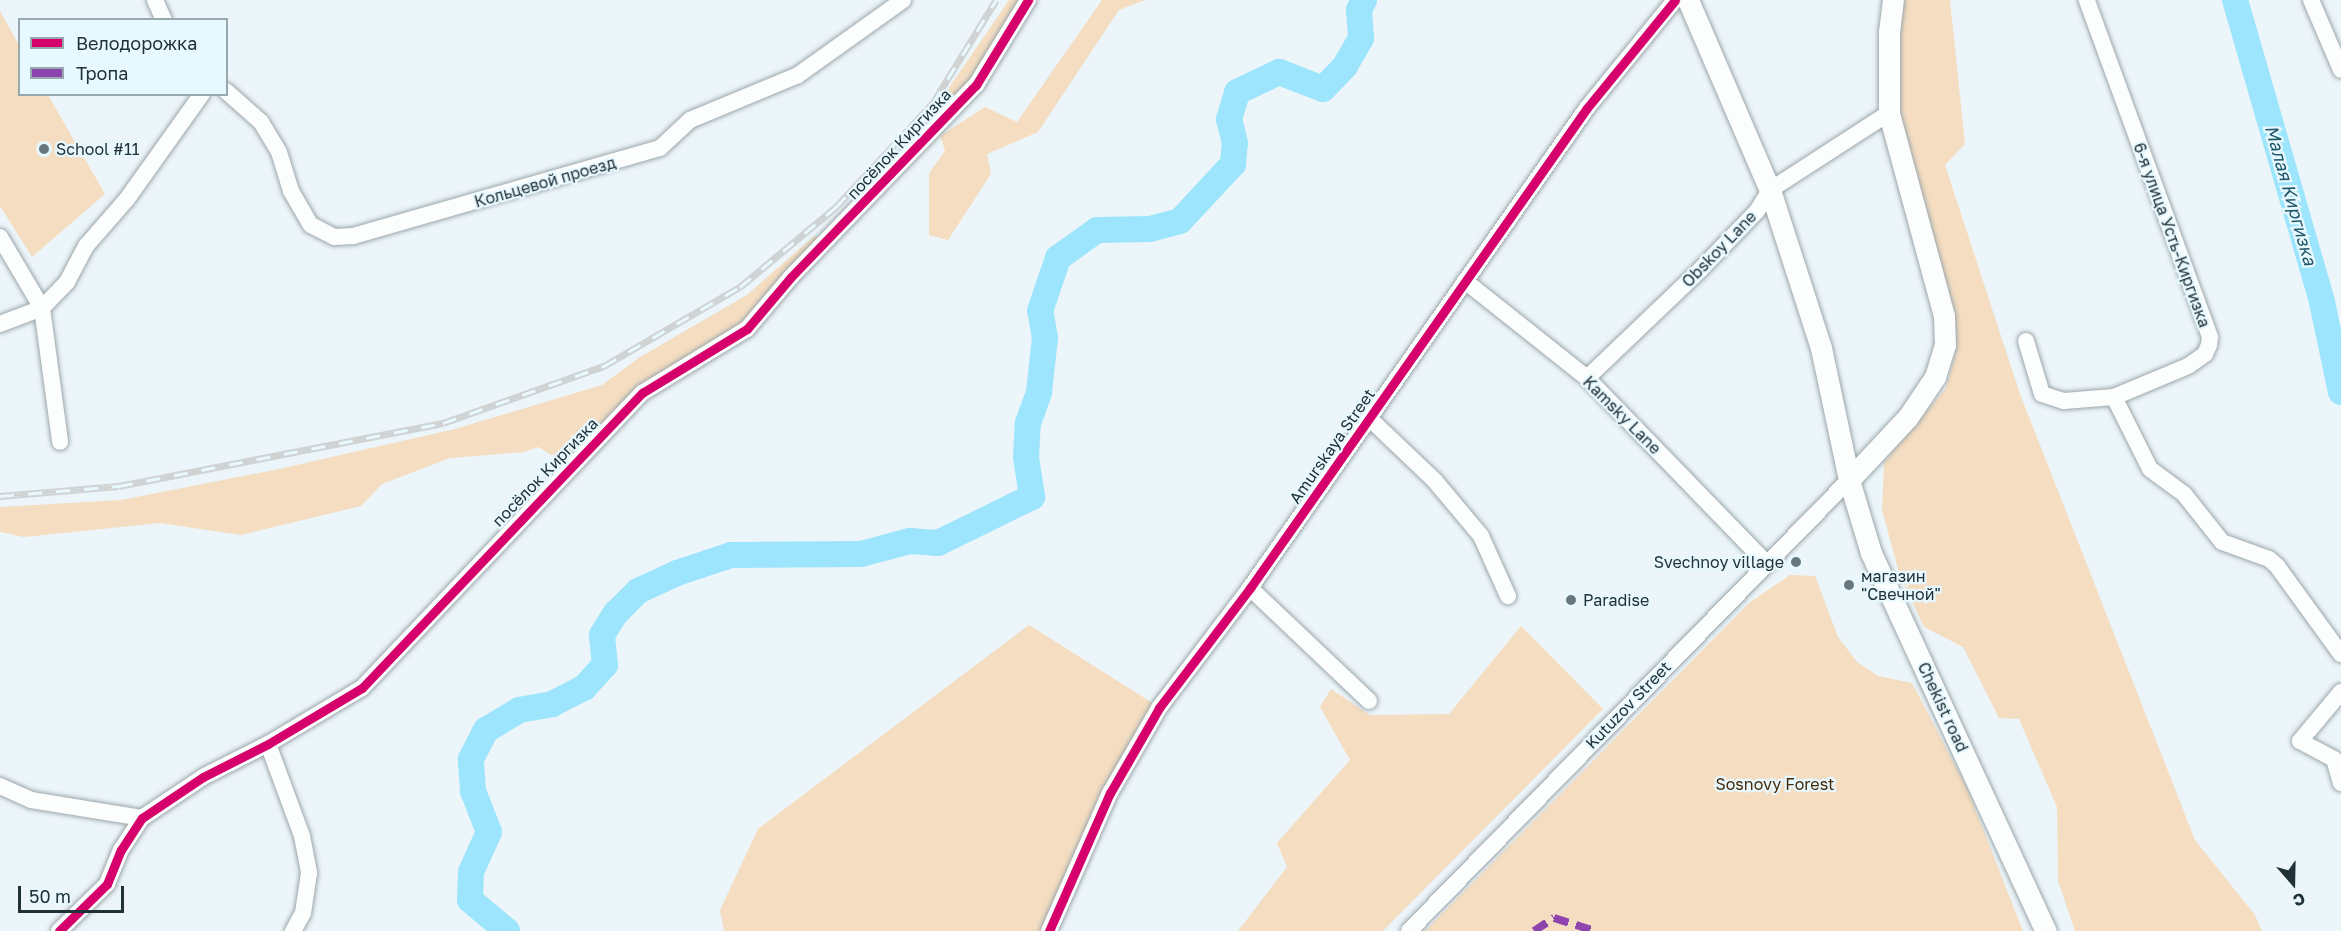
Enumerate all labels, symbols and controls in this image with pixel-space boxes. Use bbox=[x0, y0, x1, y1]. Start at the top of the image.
legend bbox=[18, 18, 228, 96]
text: Велодорожка bbox=[76, 32, 197, 54]
text: Тропа bbox=[76, 62, 128, 84]
street label: посёлок Киргизка bbox=[843, 85, 955, 203]
water label: Малая Киргизка bbox=[2261, 122, 2321, 268]
place label: School #11 bbox=[56, 139, 140, 159]
street label: 6-я улица Усть-Киргизка bbox=[2130, 140, 2214, 330]
marker: School #11 bbox=[37, 142, 51, 156]
street label: Кольцевой проезд bbox=[472, 153, 618, 211]
street label: Obskoy Lane bbox=[1678, 207, 1760, 291]
street label: Kamsky Lane bbox=[1579, 372, 1665, 458]
street label: Amurskaya Street bbox=[1285, 385, 1379, 507]
street label: посёлок Киргизка bbox=[488, 414, 602, 530]
place label: Svechnoy village bbox=[1654, 552, 1784, 572]
marker: Svechnoy village bbox=[1789, 555, 1803, 569]
place label: магазин "Свечной" bbox=[1861, 566, 1941, 604]
marker: магазин "Свечной" bbox=[1842, 578, 1856, 592]
place label: Paradise bbox=[1583, 590, 1649, 610]
marker: Paradise bbox=[1564, 593, 1578, 607]
street label: Kutuzov Street bbox=[1581, 657, 1675, 753]
street label: Chekist road bbox=[1914, 659, 1972, 755]
park label: Sosnovy Forest bbox=[1715, 774, 1835, 794]
north arrow bbox=[2263, 853, 2323, 913]
scale bar bbox=[21, 874, 128, 912]
text: 50 m bbox=[29, 885, 71, 907]
text: С bbox=[2290, 889, 2308, 911]

